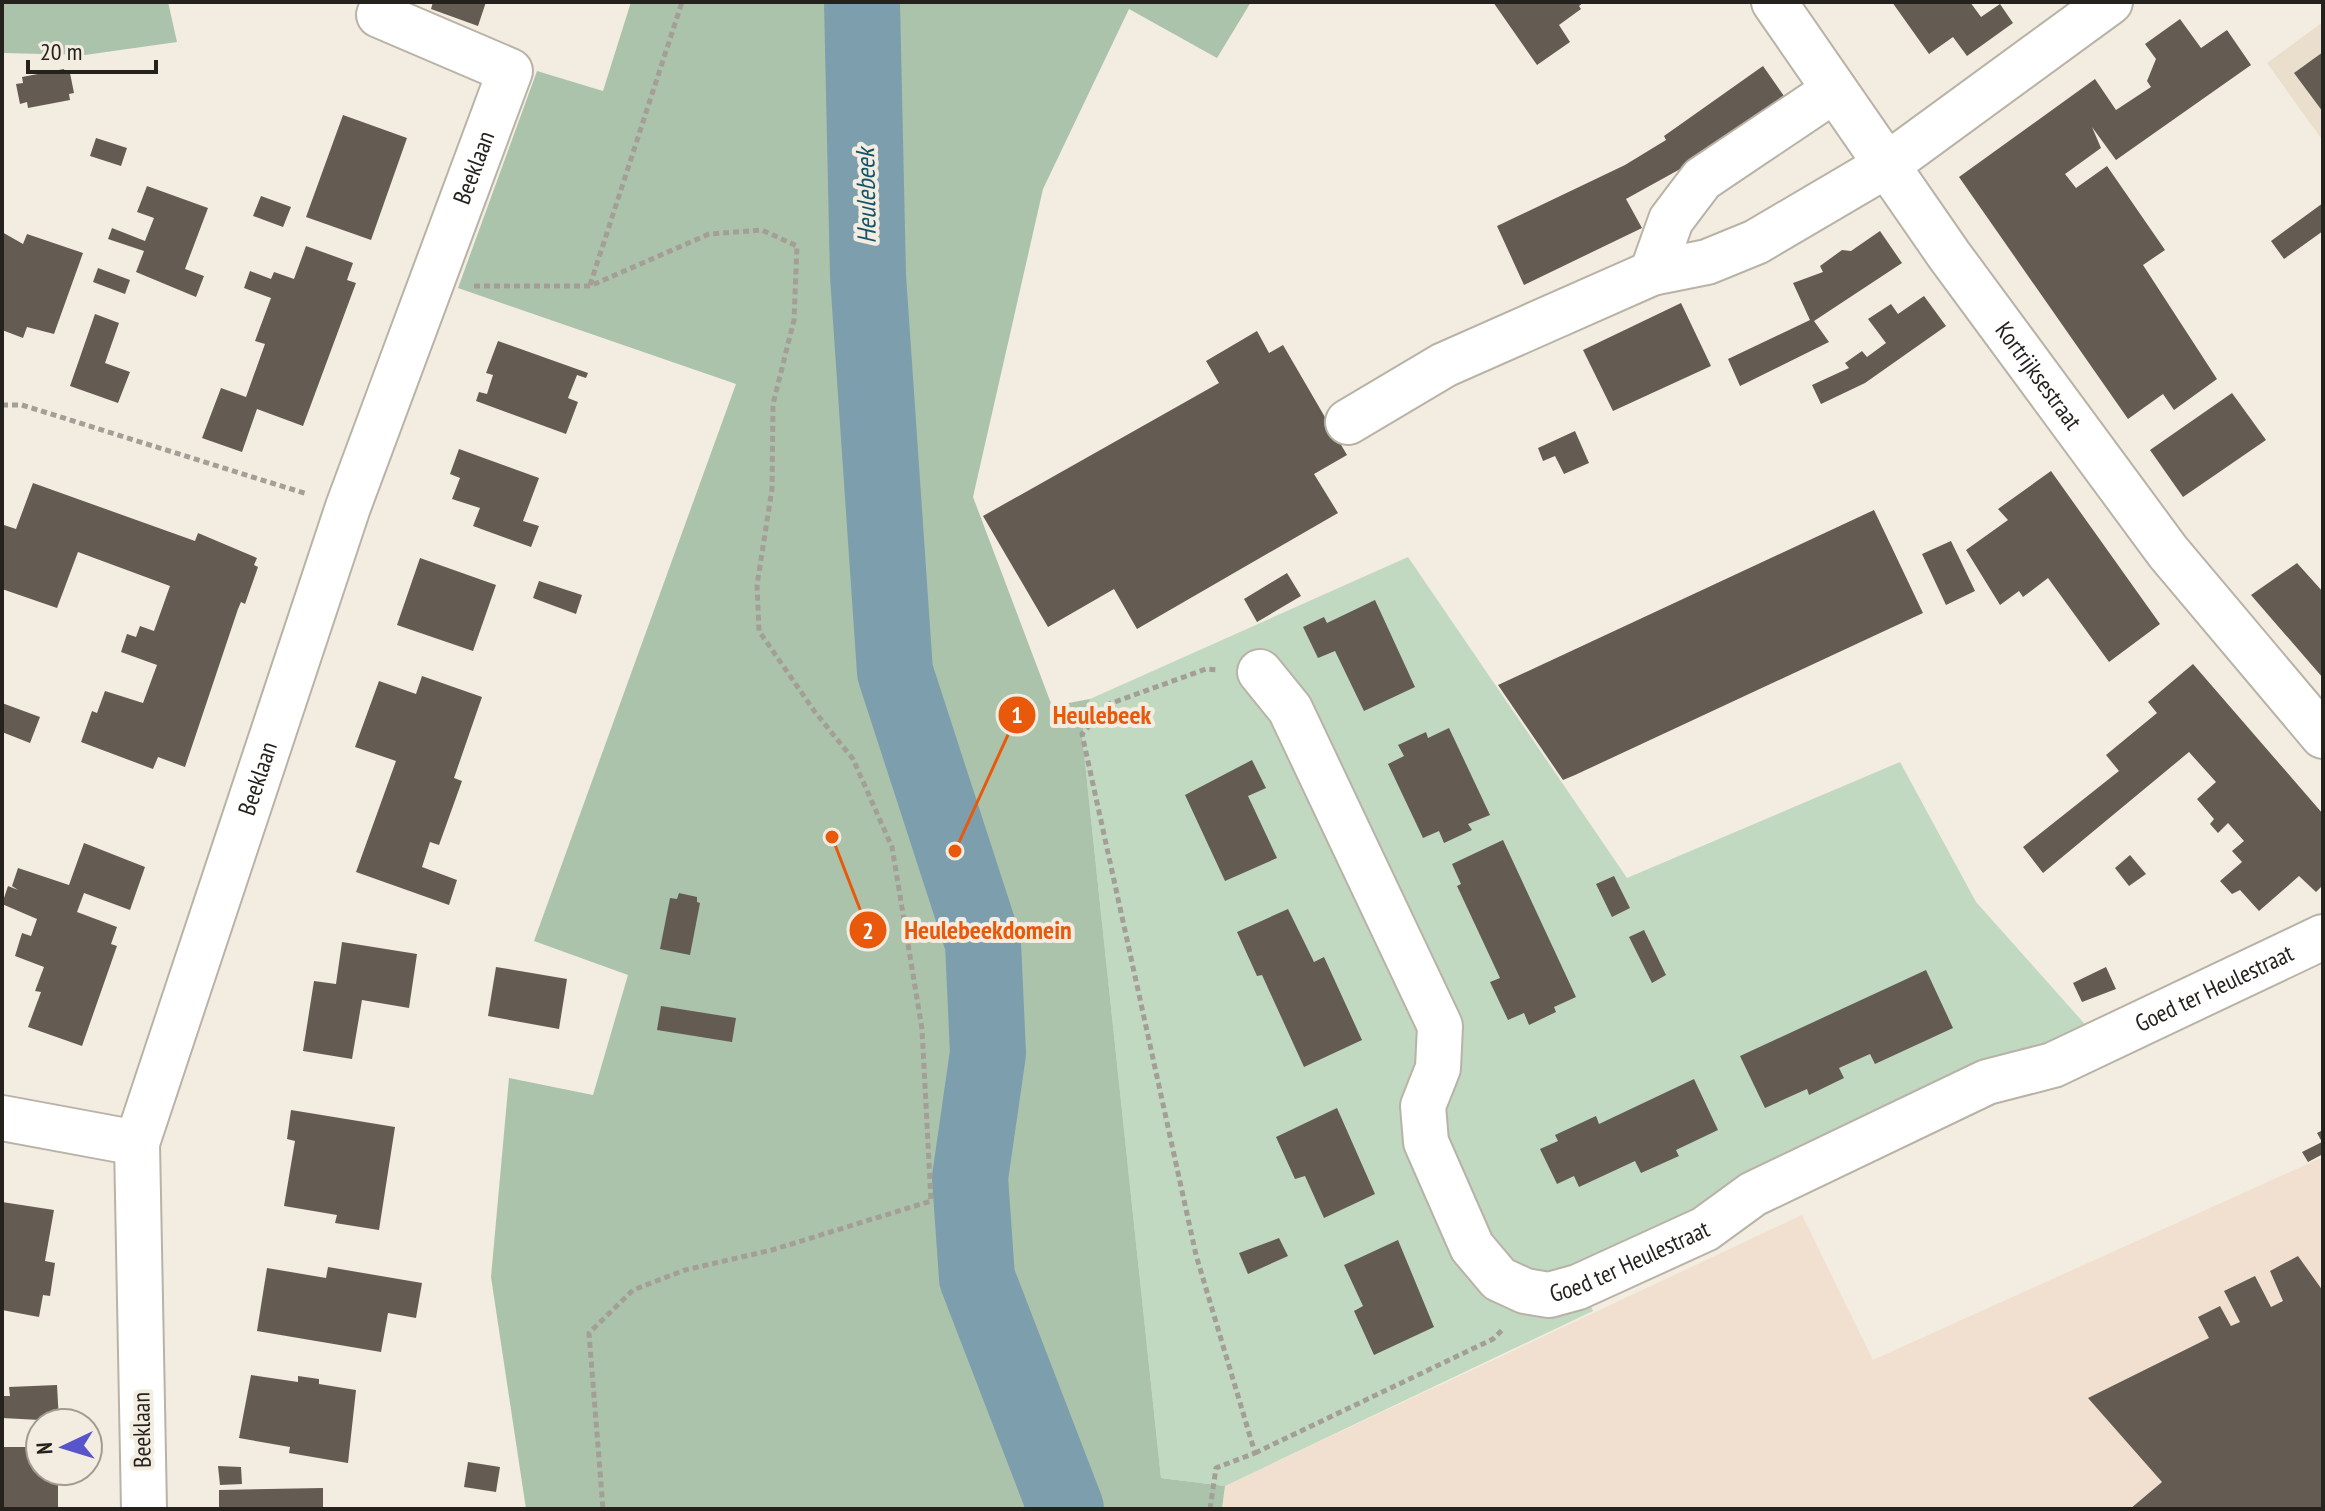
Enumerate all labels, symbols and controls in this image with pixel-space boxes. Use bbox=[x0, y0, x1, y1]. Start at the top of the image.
scale bar bbox=[28, 24, 156, 74]
text: 20 m bbox=[40, 36, 82, 67]
street label: Beeklaan bbox=[446, 127, 501, 208]
water label: Heulebeek bbox=[848, 145, 883, 244]
street label: Kortrijksestraat bbox=[1989, 316, 2089, 436]
callout: Heulebeek bbox=[997, 690, 1167, 740]
text: Heulebeek bbox=[1053, 698, 1152, 731]
text: 1 bbox=[1011, 699, 1023, 730]
street label: Beeklaan bbox=[231, 738, 284, 819]
callout: Heulebeekdomein bbox=[848, 905, 1088, 955]
text: Heulebeekdomein bbox=[904, 913, 1072, 946]
text: 2 bbox=[862, 915, 874, 946]
street label: Goed ter Heulestraat bbox=[2130, 937, 2299, 1039]
street label: Goed ter Heulestraat bbox=[1546, 1213, 1715, 1309]
street label: Beeklaan bbox=[125, 1392, 158, 1468]
north arrow bbox=[24, 1407, 104, 1487]
text: N bbox=[30, 1441, 58, 1455]

